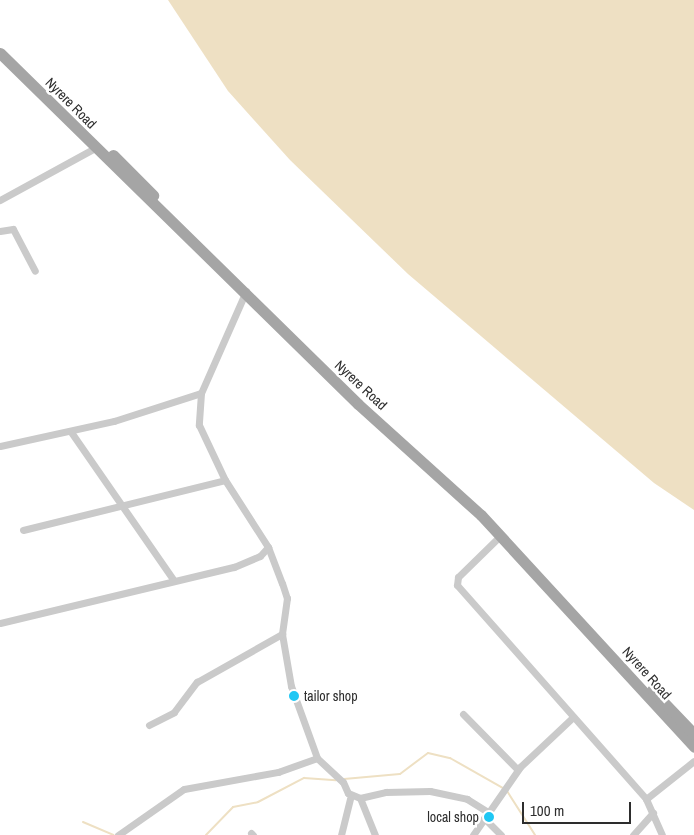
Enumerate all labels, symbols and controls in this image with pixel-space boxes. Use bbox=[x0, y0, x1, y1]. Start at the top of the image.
street label: Nyrere Road bbox=[42, 74, 100, 132]
street label: Nyrere Road bbox=[331, 357, 391, 413]
street label: Nyrere Road bbox=[619, 643, 675, 703]
place label: tailor shop bbox=[304, 688, 358, 704]
marker: tailor shop bbox=[288, 690, 300, 702]
scale bar bbox=[524, 792, 633, 824]
text: 100 m bbox=[530, 800, 564, 821]
place label: local shop bbox=[427, 809, 479, 825]
marker: local shop bbox=[483, 811, 495, 823]

